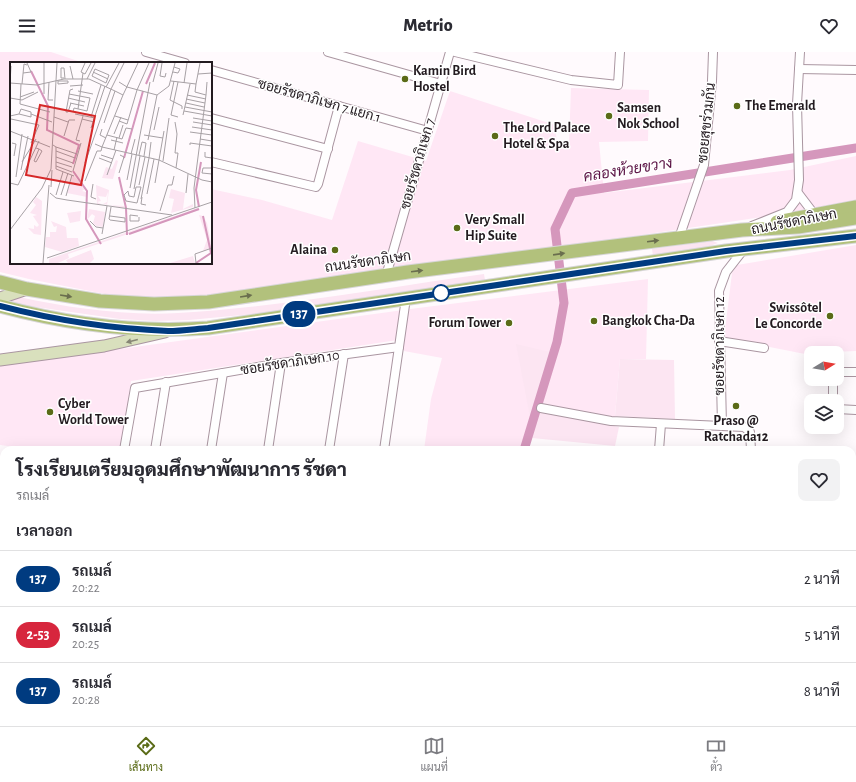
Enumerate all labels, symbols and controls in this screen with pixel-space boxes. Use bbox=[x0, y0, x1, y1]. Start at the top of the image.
icon: menu bbox=[16, 15, 38, 37]
icon: heart bbox=[818, 15, 840, 37]
text: Metrio bbox=[403, 17, 453, 35]
inset map bbox=[10, 62, 212, 264]
place label: Kamin Bird Hostel bbox=[413, 64, 477, 94]
marker: Kamin Bird Hostel bbox=[400, 74, 410, 84]
street label: ซอยรัชดาภิเษก 7 แยก 1 bbox=[256, 75, 383, 125]
street label: ซอยสุขร่วมกัน bbox=[695, 82, 720, 164]
place label: The Emerald bbox=[745, 99, 816, 113]
place label: Samsen Nok School bbox=[617, 101, 679, 131]
marker: The Emerald bbox=[732, 101, 742, 111]
marker: Samsen Nok School bbox=[604, 111, 614, 121]
street label: ซอยรัชดาภิเษก 7 bbox=[396, 116, 438, 211]
place label: The Lord Palace Hotel & Spa bbox=[503, 121, 590, 151]
marker: The Lord Palace Hotel & Spa bbox=[490, 131, 500, 141]
water label: คลองห้วยขวาง bbox=[582, 153, 674, 184]
street label: ถนนรัชดาภิเษก bbox=[750, 205, 838, 237]
place label: Very Small Hip Suite bbox=[465, 213, 525, 243]
marker: Very Small Hip Suite bbox=[452, 223, 462, 233]
one-way arrow bbox=[647, 238, 659, 244]
place label: Alaina bbox=[290, 243, 327, 257]
marker: Alaina bbox=[330, 245, 340, 255]
street label: ถนนรัชดาภิเษก bbox=[324, 247, 412, 275]
one-way arrow bbox=[553, 251, 566, 257]
one-way arrow bbox=[411, 268, 423, 275]
unlabelled marker bbox=[432, 284, 450, 302]
one-way arrow bbox=[60, 293, 72, 299]
one-way arrow bbox=[240, 293, 253, 299]
street label: ซอยรัชดาภิเษก 12 bbox=[711, 296, 727, 396]
line badge: 137 bbox=[276, 301, 322, 327]
place label: Swissôtel Le Concorde bbox=[755, 301, 822, 331]
text: 137 bbox=[290, 307, 308, 321]
marker: Swissôtel Le Concorde bbox=[825, 311, 835, 321]
place label: Bangkok Cha-Da bbox=[602, 314, 695, 328]
place label: Forum Tower bbox=[429, 316, 501, 330]
marker: Bangkok Cha-Da bbox=[589, 316, 599, 326]
marker: Forum Tower bbox=[504, 318, 514, 328]
one-way arrow bbox=[126, 338, 138, 344]
street label: ซอยรัชดาภิเษก 10 bbox=[239, 346, 341, 378]
north arrow bbox=[804, 346, 844, 386]
map controls bbox=[804, 346, 844, 434]
button: layers bbox=[804, 394, 844, 434]
place label: Cyber World Tower bbox=[58, 397, 129, 427]
marker: Praso @ Ratchada12 bbox=[731, 401, 741, 411]
marker: Cyber World Tower bbox=[45, 407, 55, 417]
place label: Praso @ Ratchada12 bbox=[704, 414, 769, 444]
button: heart bbox=[798, 459, 840, 501]
text: โรงเรียนเตรียมอุดมศึกษาพัฒนาการ รัชดา bbox=[16, 461, 347, 480]
text: รถเมล์ bbox=[16, 490, 49, 503]
text: เวลาออก bbox=[16, 524, 73, 539]
text: รถเมล์ bbox=[72, 564, 112, 579]
text: 137 bbox=[29, 572, 47, 586]
text: 2 นาที bbox=[804, 572, 840, 587]
text: 20:22 bbox=[72, 582, 100, 595]
text: รถเมล์ bbox=[72, 620, 112, 635]
text: 2-53 bbox=[27, 628, 49, 642]
text: 5 นาที bbox=[805, 628, 840, 643]
text: 20:25 bbox=[72, 638, 99, 651]
text: รถเมล์ bbox=[72, 676, 112, 691]
text: 137 bbox=[29, 684, 47, 698]
text: 8 นาที bbox=[804, 684, 840, 699]
text: 20:28 bbox=[72, 694, 100, 707]
tab: เส้นทาง bbox=[129, 735, 163, 774]
tab: แผนที่ bbox=[420, 735, 448, 774]
tab: ตั๋ว bbox=[705, 735, 727, 774]

